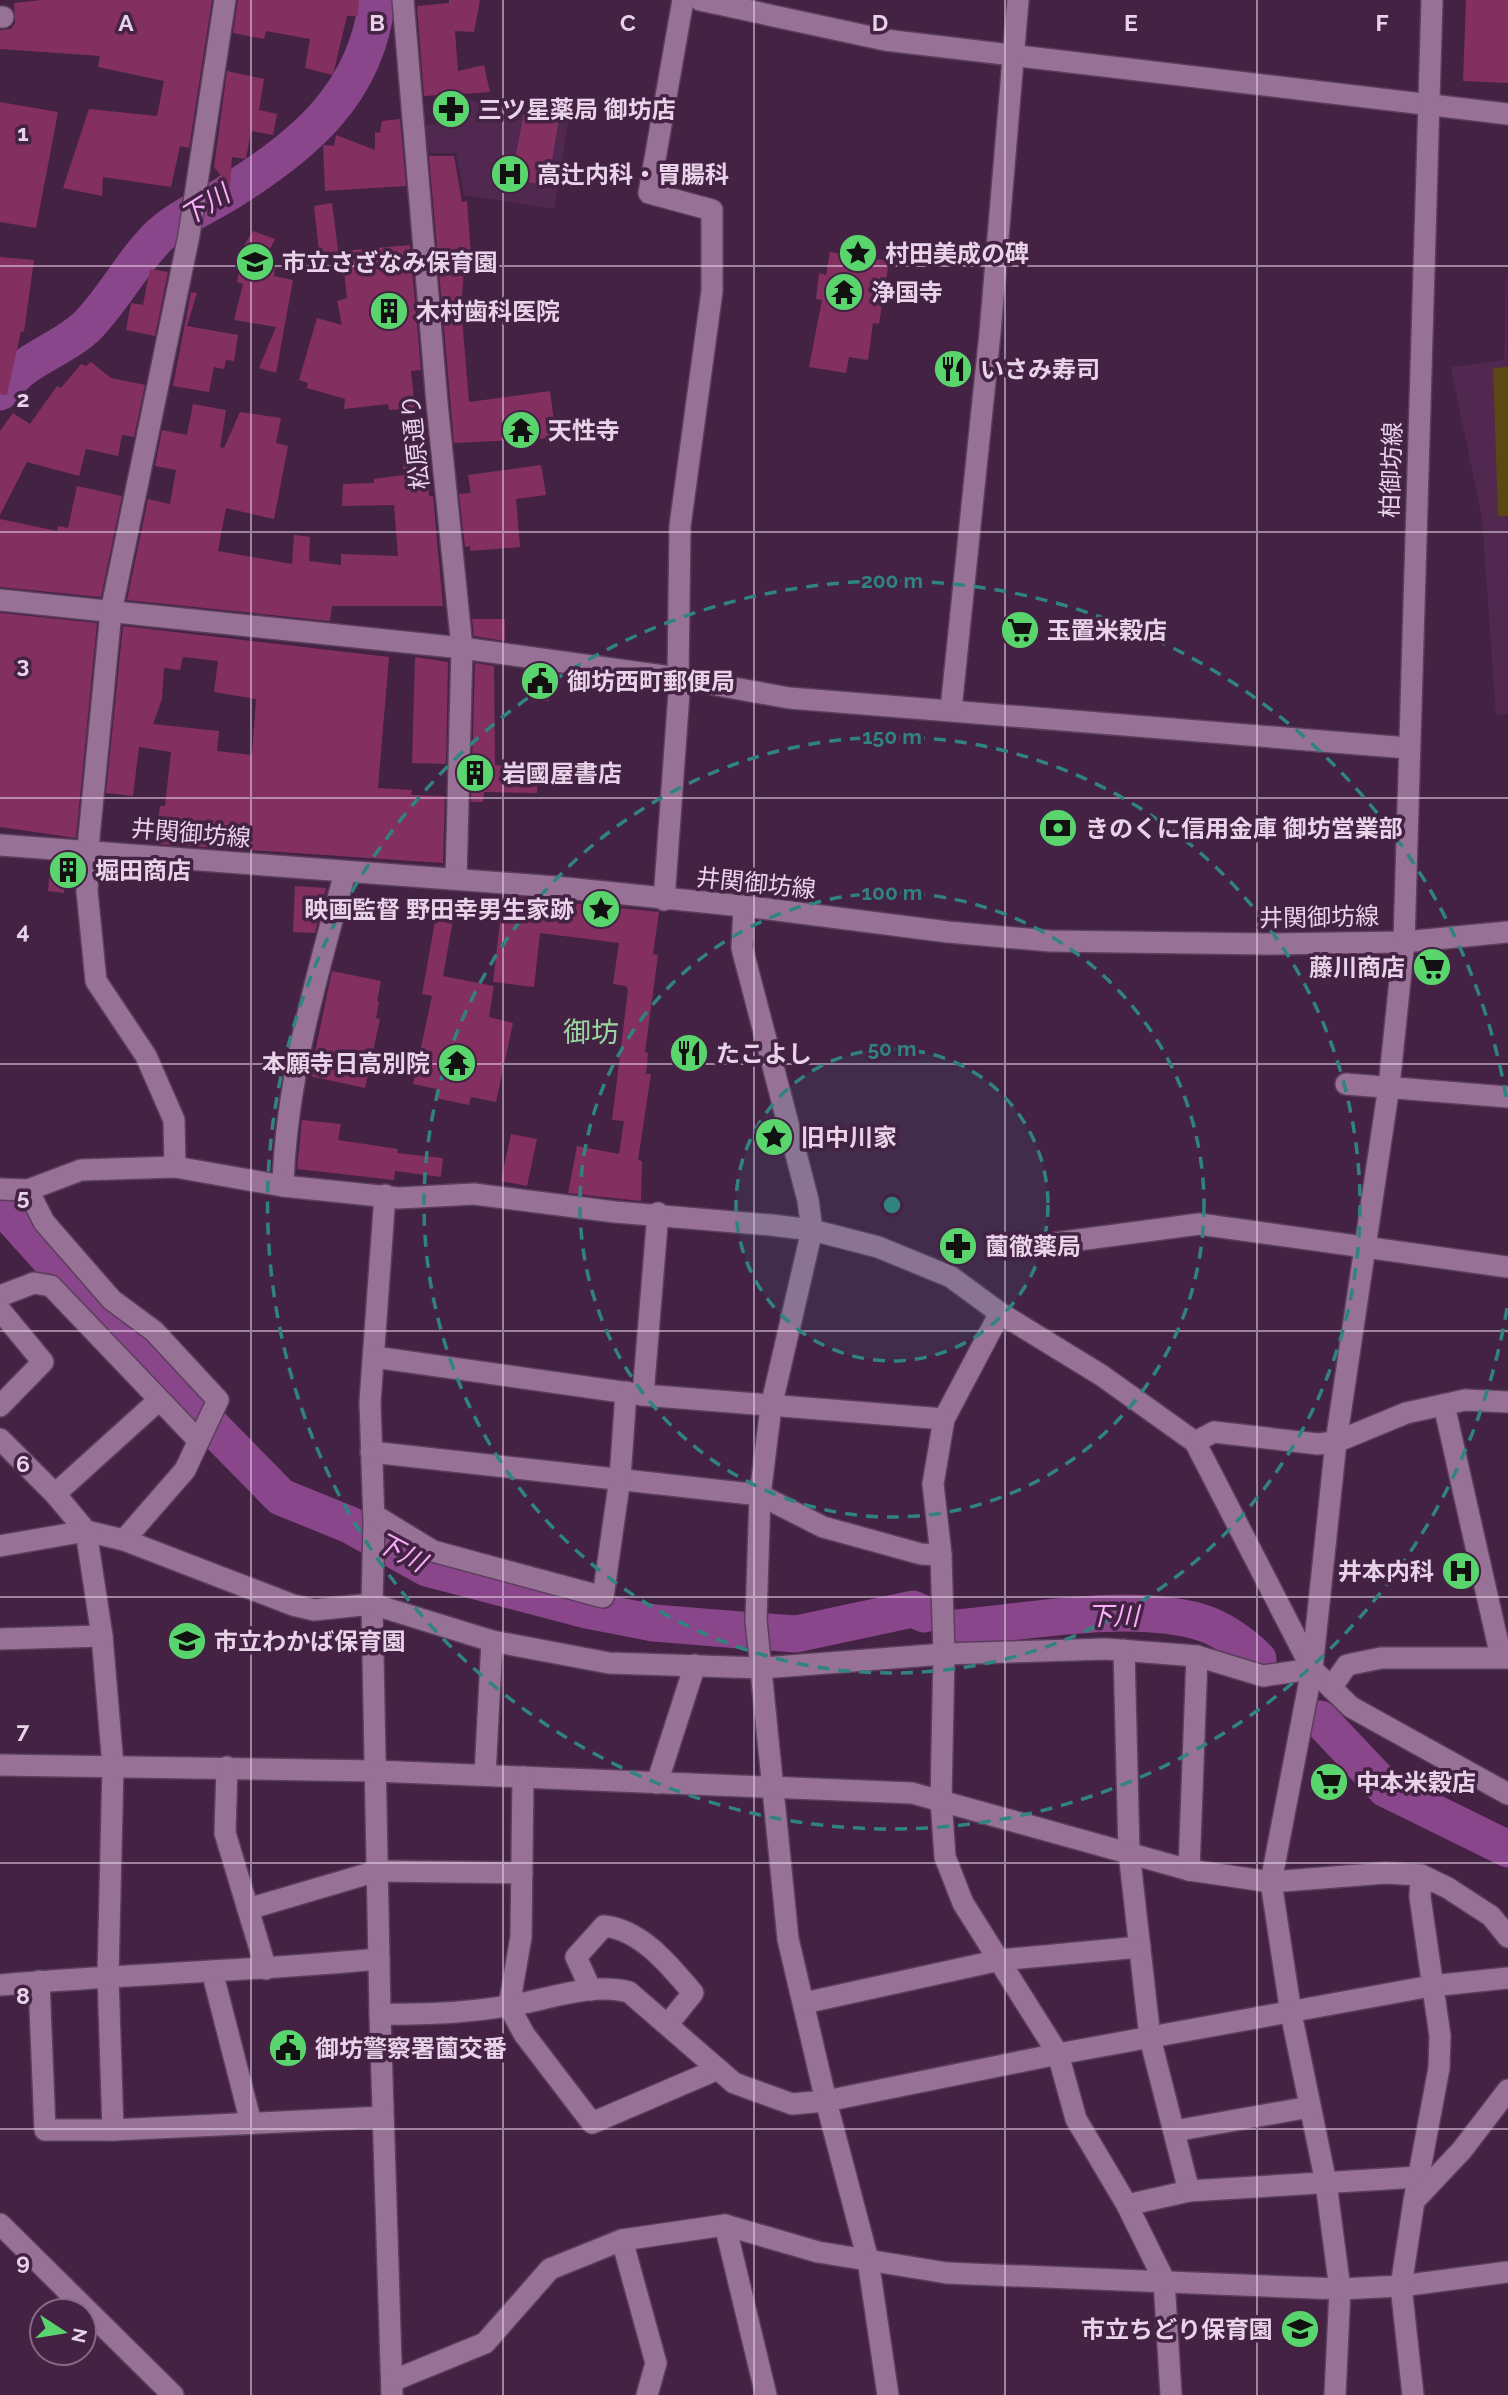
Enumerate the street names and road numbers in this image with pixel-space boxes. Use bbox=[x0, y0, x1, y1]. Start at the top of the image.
street label: 松原通り bbox=[396, 393, 434, 491]
street label: 柏御坊線 bbox=[1375, 422, 1407, 518]
street label: 井関御坊線 bbox=[130, 813, 252, 853]
street label: 井関御坊線 bbox=[695, 862, 817, 904]
street label: 井関御坊線 bbox=[1259, 901, 1379, 933]

